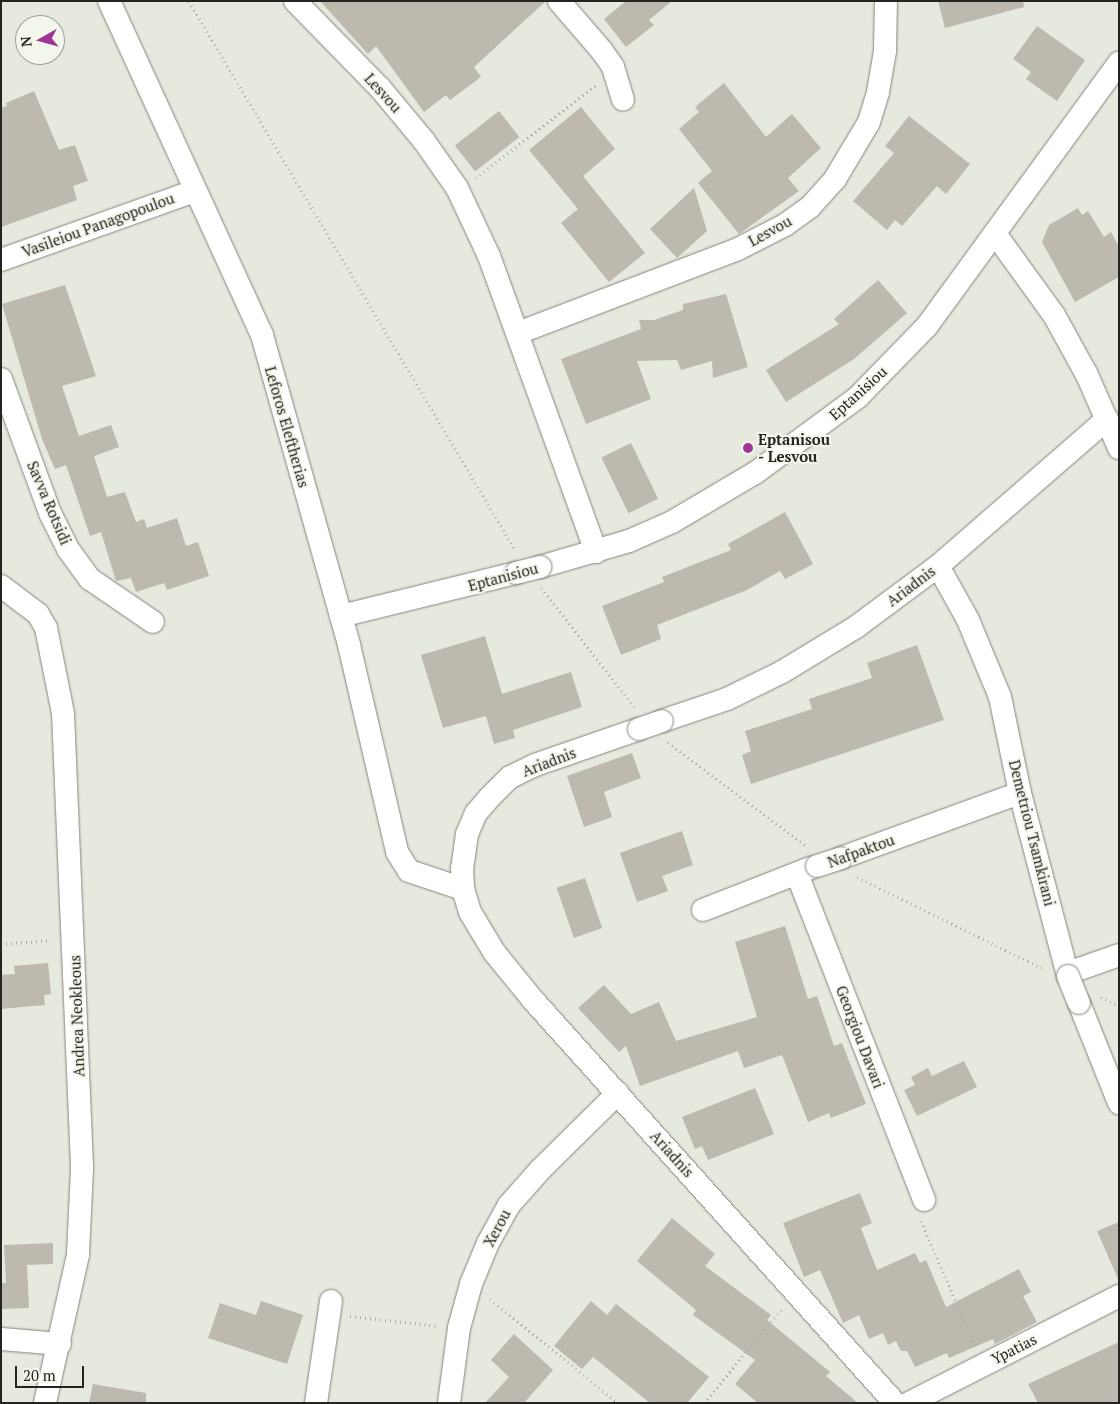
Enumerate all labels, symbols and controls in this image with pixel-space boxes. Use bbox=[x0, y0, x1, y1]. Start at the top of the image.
north arrow bbox=[15, 15, 65, 65]
text: N bbox=[16, 35, 36, 48]
street label: Lesvou bbox=[361, 70, 405, 116]
street label: Vasileiou Panagopoulou bbox=[19, 189, 177, 261]
street label: Lesvou bbox=[745, 212, 795, 250]
street label: Eptanisiou bbox=[825, 362, 891, 424]
street label: Leforos Eleftherias bbox=[261, 364, 313, 490]
place label: Eptanisou - Lesvou bbox=[758, 430, 830, 465]
marker: Eptanisou - Lesvou bbox=[742, 442, 754, 454]
street label: Savva Rotsidi bbox=[23, 458, 75, 548]
street label: Eptanisiou bbox=[466, 559, 540, 595]
street label: Ariadnis bbox=[883, 562, 939, 610]
street label: Ariadnis bbox=[519, 744, 579, 780]
street label: Demetriou Tsamkirani bbox=[1005, 758, 1059, 908]
street label: Nafpaktou bbox=[825, 831, 897, 871]
street label: Andrea Neokleous bbox=[66, 955, 88, 1077]
street label: Georgiou Davari bbox=[832, 983, 888, 1091]
street label: Ariadnis bbox=[646, 1127, 698, 1181]
street label: Xerou bbox=[480, 1206, 514, 1250]
street label: Ypatias bbox=[988, 1330, 1040, 1368]
scale bar bbox=[18, 1356, 86, 1388]
text: 20 m bbox=[23, 1365, 56, 1385]

